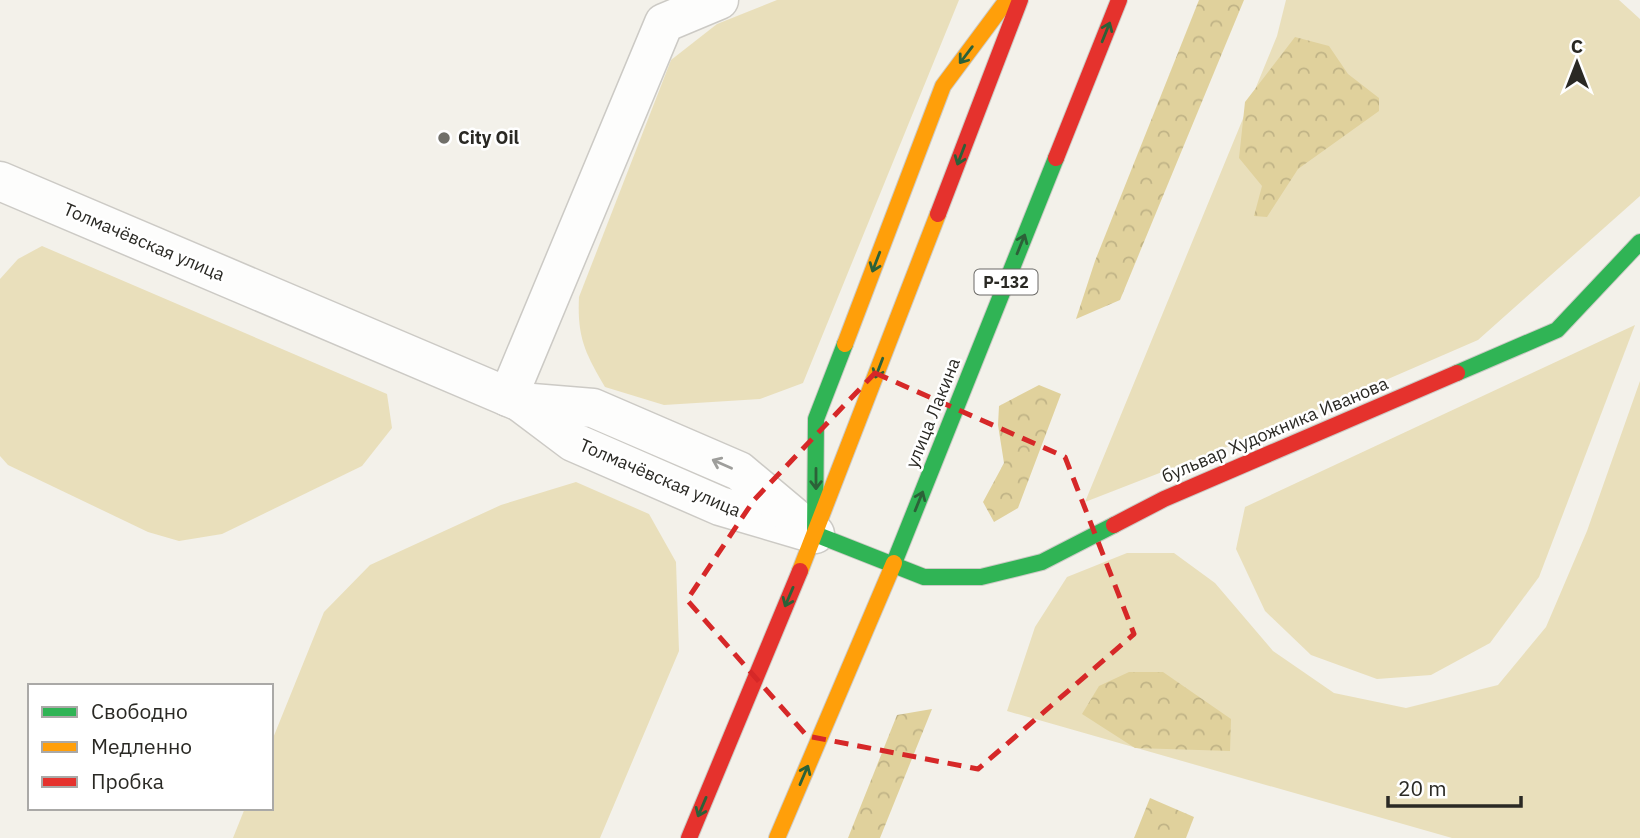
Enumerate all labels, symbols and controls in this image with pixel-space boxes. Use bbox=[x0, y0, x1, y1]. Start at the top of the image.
one-way arrow bbox=[1100, 22, 1113, 44]
north arrow bbox=[1542, 28, 1612, 98]
text: С bbox=[1571, 34, 1583, 58]
one-way arrow bbox=[959, 45, 974, 64]
place label: City Oil bbox=[458, 126, 520, 149]
marker: City Oil bbox=[436, 130, 452, 146]
one-way arrow bbox=[953, 144, 966, 166]
street label: Толмачёвская улица bbox=[60, 197, 229, 286]
one-way arrow bbox=[1016, 233, 1029, 255]
one-way arrow bbox=[868, 251, 881, 273]
road number: Р-132 bbox=[974, 270, 1038, 294]
street label: улица Лакина bbox=[900, 354, 965, 471]
one-way arrow bbox=[872, 356, 885, 378]
street label: бульвар Художника Иванова bbox=[1158, 371, 1392, 488]
street label: Толмачёвская улица bbox=[576, 433, 745, 522]
one-way arrow bbox=[712, 457, 733, 470]
one-way arrow bbox=[809, 467, 823, 490]
one-way arrow bbox=[913, 490, 926, 512]
one-way arrow bbox=[782, 586, 795, 608]
legend bbox=[28, 684, 273, 810]
text: Свободно bbox=[91, 697, 188, 725]
text: Медленно bbox=[91, 732, 192, 760]
scale bar bbox=[1388, 764, 1521, 808]
one-way arrow bbox=[798, 765, 811, 786]
text: Пробка bbox=[91, 767, 164, 795]
text: 20 m bbox=[1398, 774, 1447, 802]
one-way arrow bbox=[694, 796, 707, 818]

